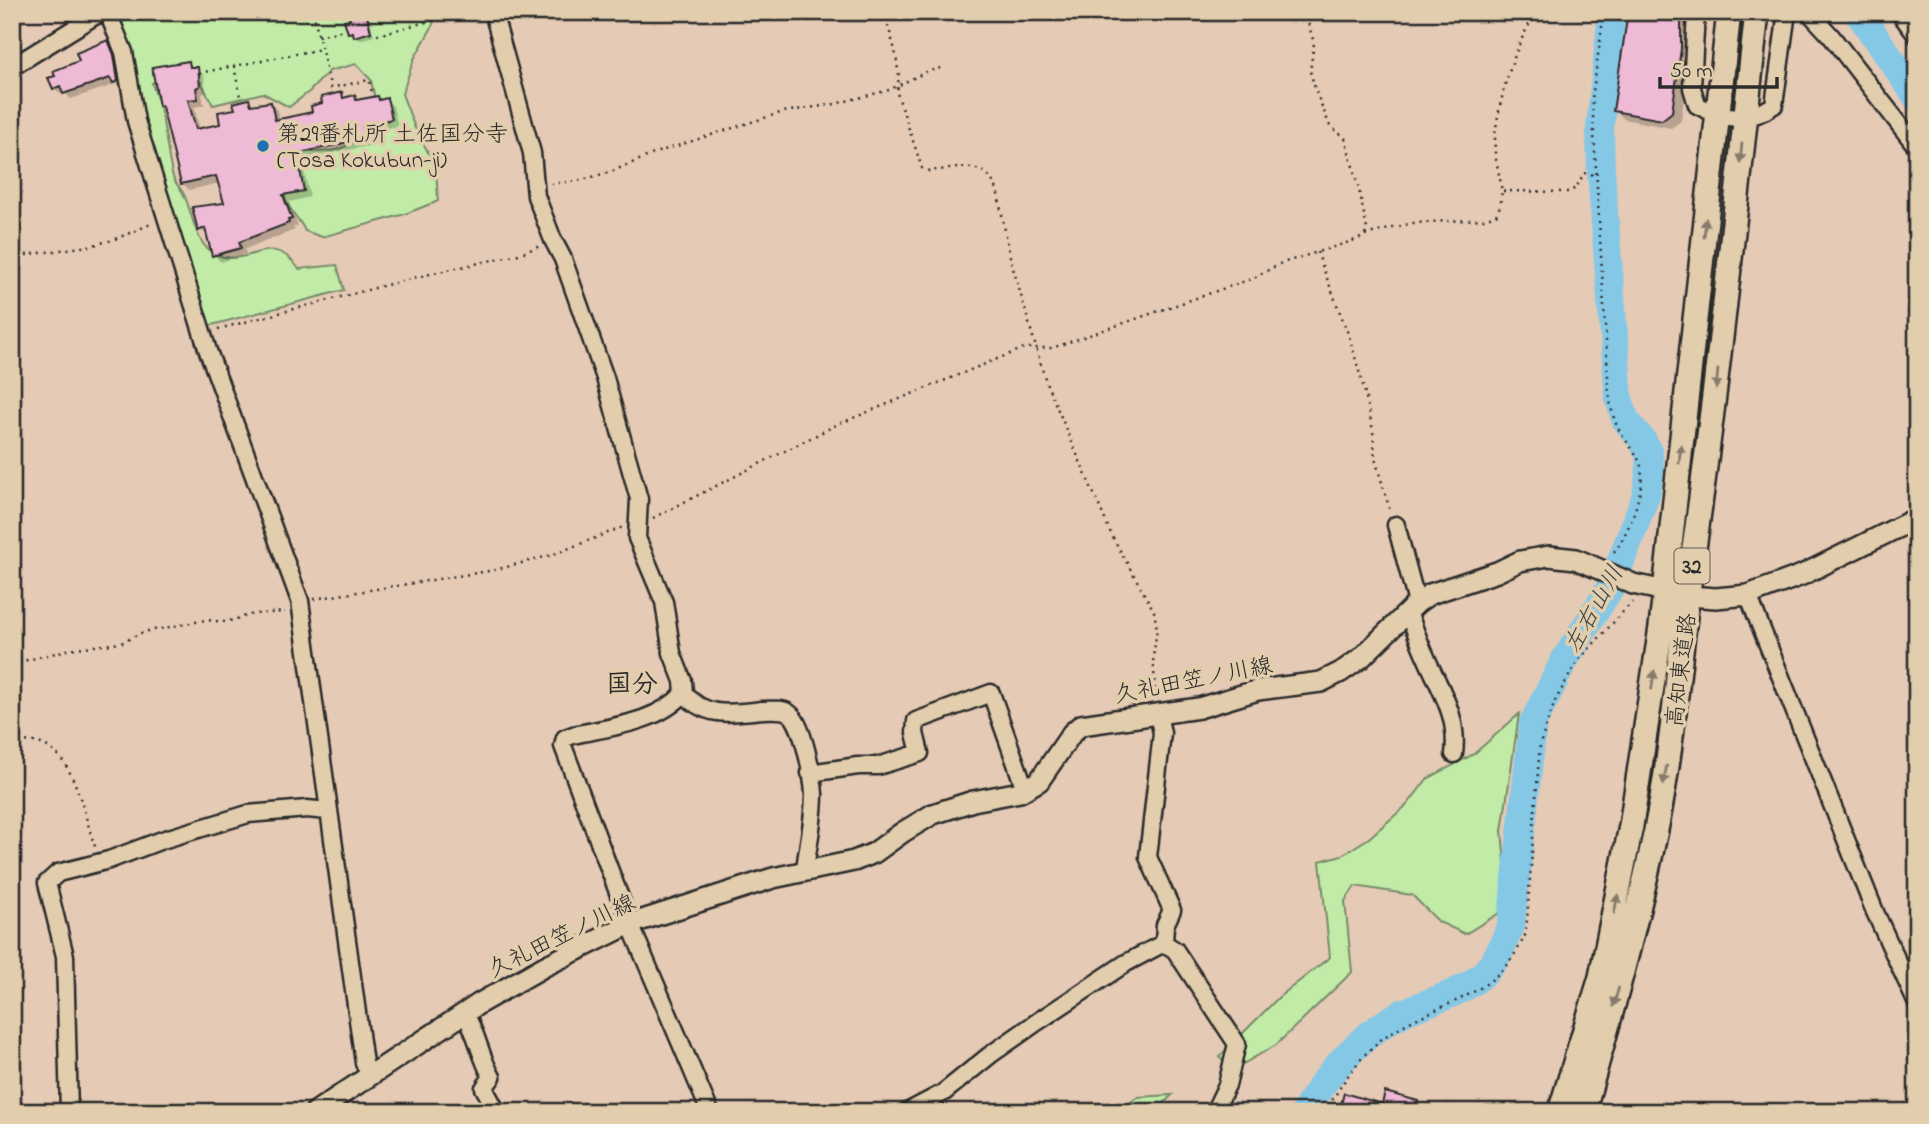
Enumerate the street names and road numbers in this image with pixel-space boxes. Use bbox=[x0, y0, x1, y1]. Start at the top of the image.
road number: 32 bbox=[1674, 548, 1710, 584]
street label: 高知東道路 bbox=[1659, 611, 1706, 729]
street label: 久礼田笠ノ川線 bbox=[1111, 650, 1276, 713]
street label: 久礼田笠ノ川線 bbox=[483, 887, 642, 987]

